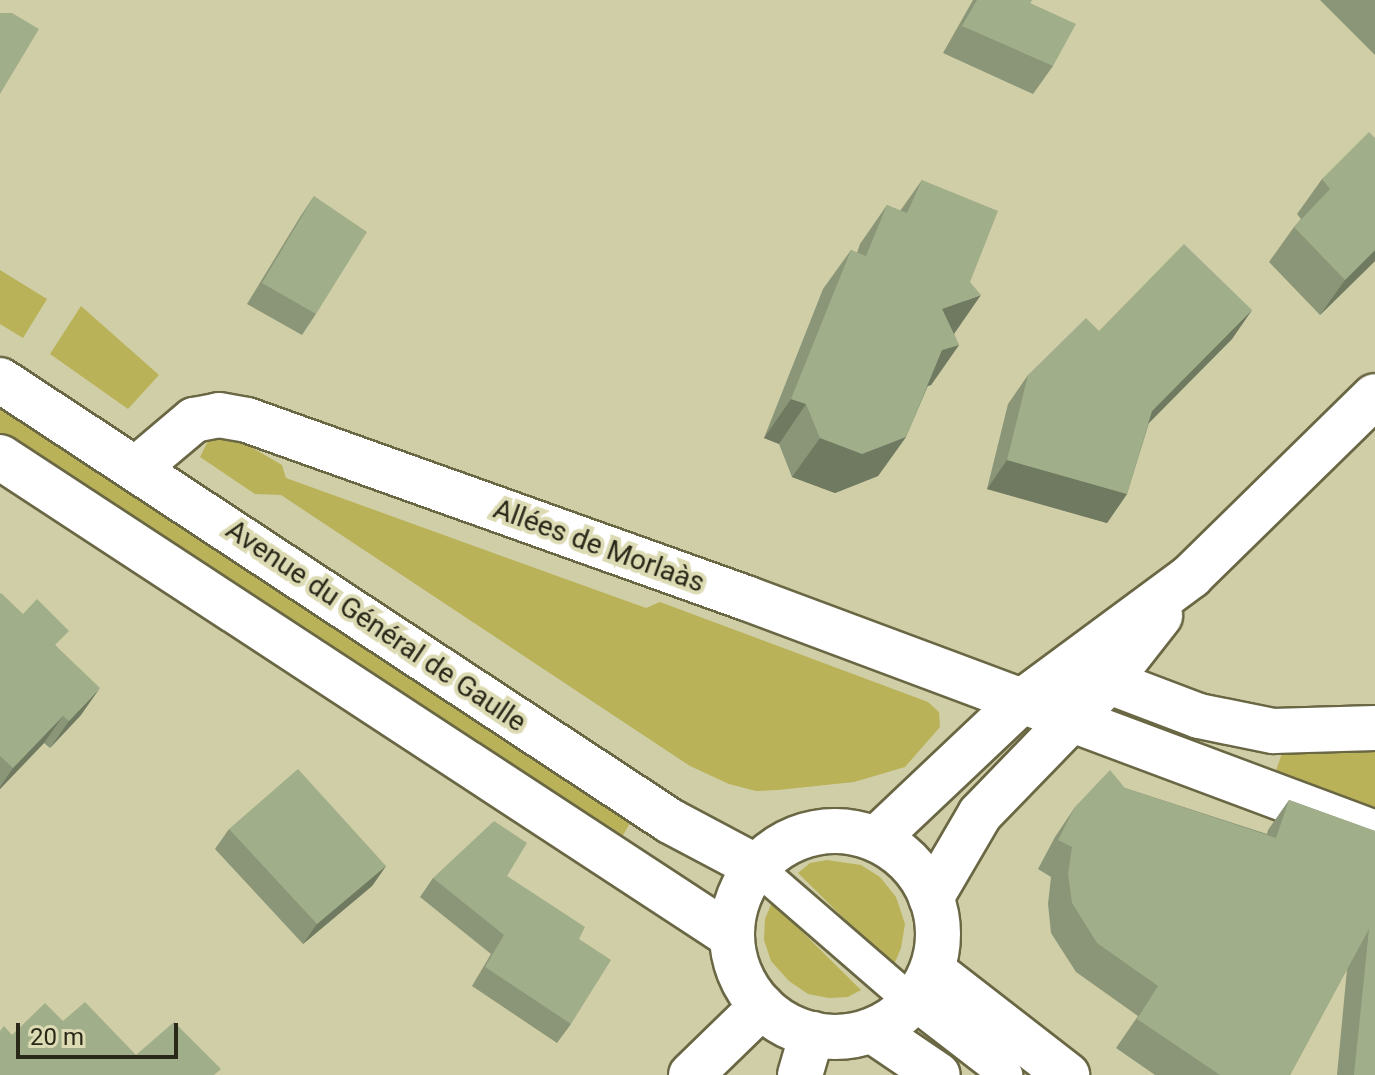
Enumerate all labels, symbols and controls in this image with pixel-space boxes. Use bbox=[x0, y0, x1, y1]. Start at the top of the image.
street label: Allées de Morlaàs bbox=[489, 492, 709, 600]
street label: Avenue du Général de Gaulle bbox=[220, 513, 532, 739]
scale bar bbox=[20, 1007, 182, 1057]
text: 20 m bbox=[30, 1023, 84, 1051]

